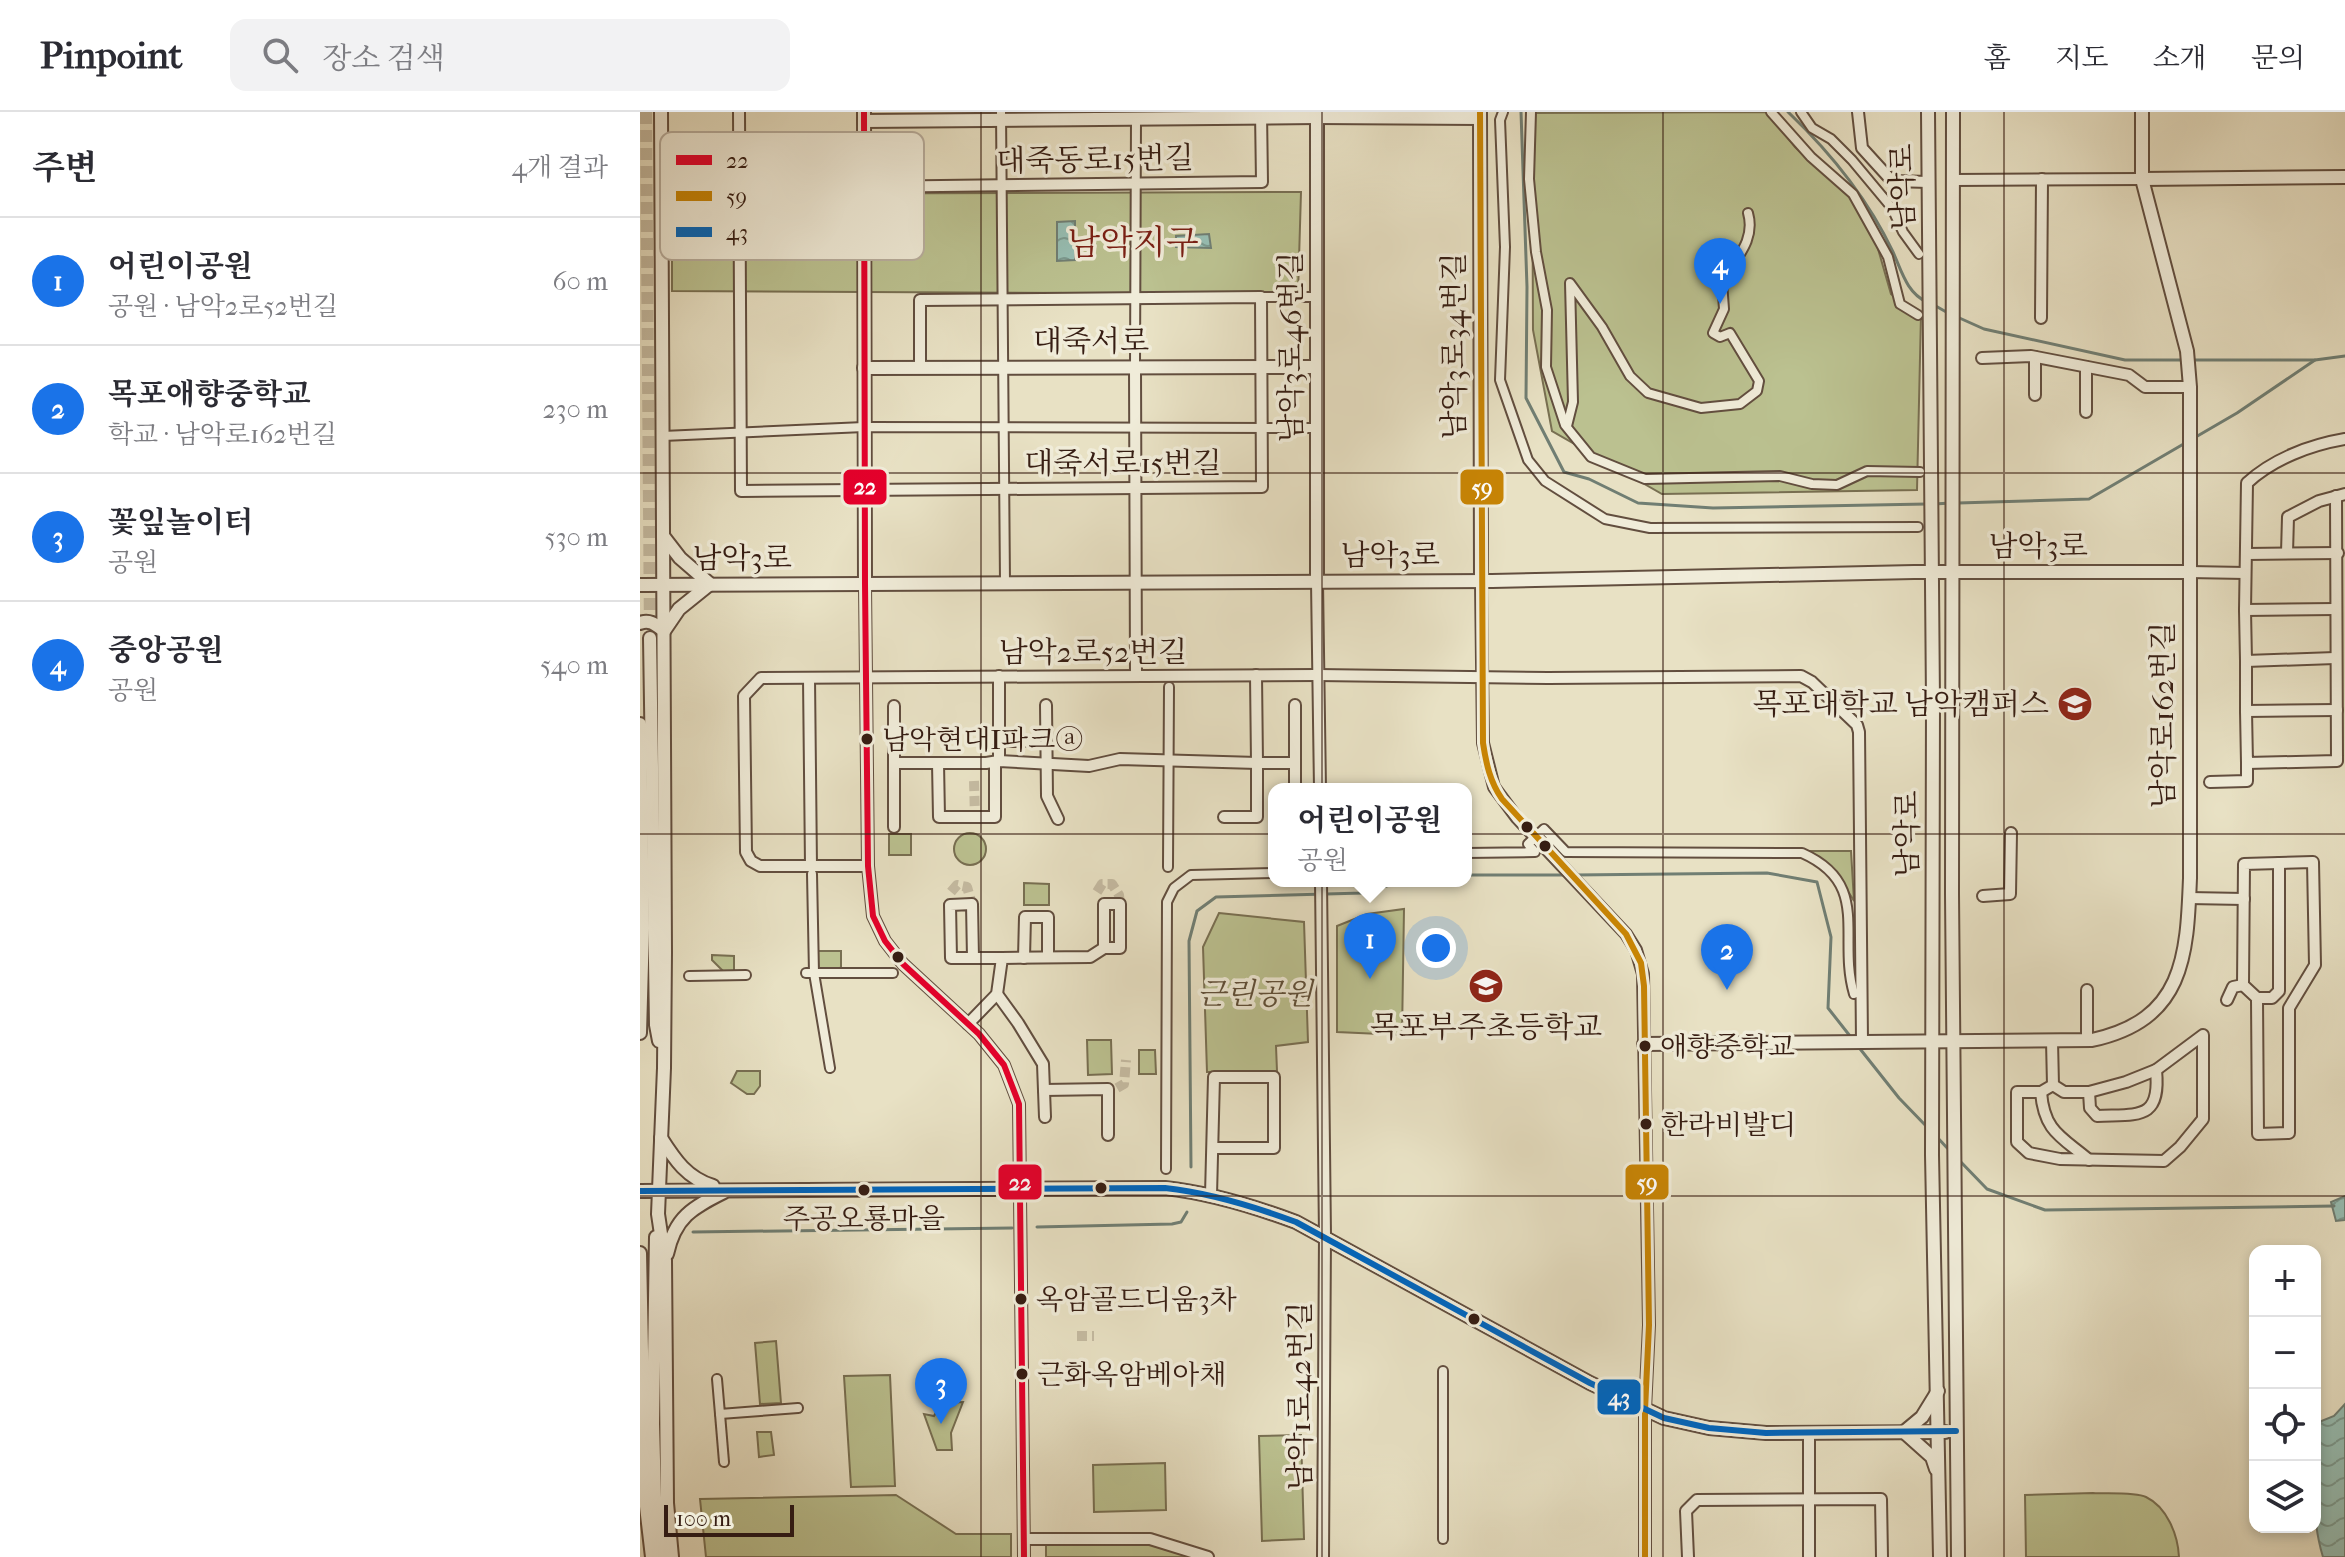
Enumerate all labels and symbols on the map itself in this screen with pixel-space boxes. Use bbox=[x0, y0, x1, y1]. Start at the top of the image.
legend bbox=[660, 132, 924, 260]
street label: 대죽동로15번길 bbox=[996, 141, 1194, 179]
street label: 남악로 bbox=[1885, 143, 1921, 231]
text: 22 bbox=[726, 148, 749, 174]
text: 59 bbox=[726, 184, 747, 210]
text: 43 bbox=[726, 220, 748, 246]
district label: 남악지구 bbox=[1067, 223, 1199, 263]
pin: 4 bbox=[1694, 238, 1746, 304]
street label: 남악3로46번길 bbox=[1274, 251, 1309, 443]
street label: 남악3로34번길 bbox=[1437, 252, 1472, 440]
street label: 대죽서로 bbox=[1033, 324, 1149, 359]
street label: 대죽서로15번길 bbox=[1024, 446, 1222, 481]
line badge: 22 bbox=[842, 468, 888, 506]
line badge: 59 bbox=[1459, 468, 1505, 506]
text: 22 bbox=[854, 474, 876, 500]
text: 59 bbox=[1471, 475, 1493, 501]
street label: 남악3로 bbox=[1988, 529, 2088, 564]
street label: 남악3로 bbox=[1340, 538, 1440, 573]
street label: 남악3로 bbox=[692, 541, 792, 576]
street label: 남악로162번길 bbox=[2146, 621, 2181, 809]
street label: 남악2로52번길 bbox=[999, 635, 1187, 670]
school or university icon: 목포대학교 남악캠퍼스 bbox=[2056, 685, 2094, 723]
place label: 목포대학교 남악캠퍼스 bbox=[1753, 687, 2049, 722]
place label: 남악현대I파크ⓐ bbox=[882, 723, 1083, 756]
marker: 남악현대I파크ⓐ bbox=[859, 731, 875, 747]
street label: 남악로 bbox=[1890, 791, 1925, 877]
unlabelled marker bbox=[1519, 819, 1535, 835]
unlabelled marker bbox=[1537, 838, 1553, 854]
pin: 1 bbox=[1344, 913, 1396, 979]
pin: 2 bbox=[1701, 924, 1753, 990]
your location bbox=[1416, 928, 1456, 968]
unlabelled marker bbox=[890, 949, 906, 965]
school or university icon: 목포부주초등학교 bbox=[1467, 967, 1505, 1005]
park label: 근린공원 bbox=[1197, 977, 1315, 1012]
place label: 목포부주초등학교 bbox=[1370, 1010, 1602, 1045]
place label: 애향중학교 bbox=[1660, 1030, 1795, 1063]
marker: 애향중학교 bbox=[1637, 1038, 1653, 1054]
place label: 한라비발디 bbox=[1661, 1108, 1796, 1141]
marker: 한라비발디 bbox=[1638, 1116, 1654, 1132]
line badge: 22 bbox=[997, 1163, 1043, 1201]
line badge: 59 bbox=[1624, 1163, 1670, 1201]
text: 22 bbox=[1009, 1170, 1031, 1196]
text: 59 bbox=[1636, 1170, 1658, 1196]
unlabelled marker bbox=[1093, 1180, 1109, 1196]
marker: 주공오룡마을 bbox=[856, 1182, 872, 1198]
place label: 주공오룡마을 bbox=[783, 1202, 945, 1235]
place label: 옥암골드디움3차 bbox=[1036, 1283, 1237, 1316]
marker: 옥암골드디움3차 bbox=[1013, 1291, 1029, 1307]
street label: 남악1로42번길 bbox=[1283, 1302, 1318, 1490]
unlabelled marker bbox=[1466, 1311, 1482, 1327]
pin: 3 bbox=[915, 1358, 967, 1424]
place label: 근화옥암베아채 bbox=[1037, 1358, 1226, 1391]
marker: 근화옥암베아채 bbox=[1014, 1366, 1030, 1382]
line badge: 43 bbox=[1596, 1378, 1642, 1416]
text: 43 bbox=[1607, 1385, 1630, 1411]
scale bar bbox=[664, 1501, 794, 1537]

